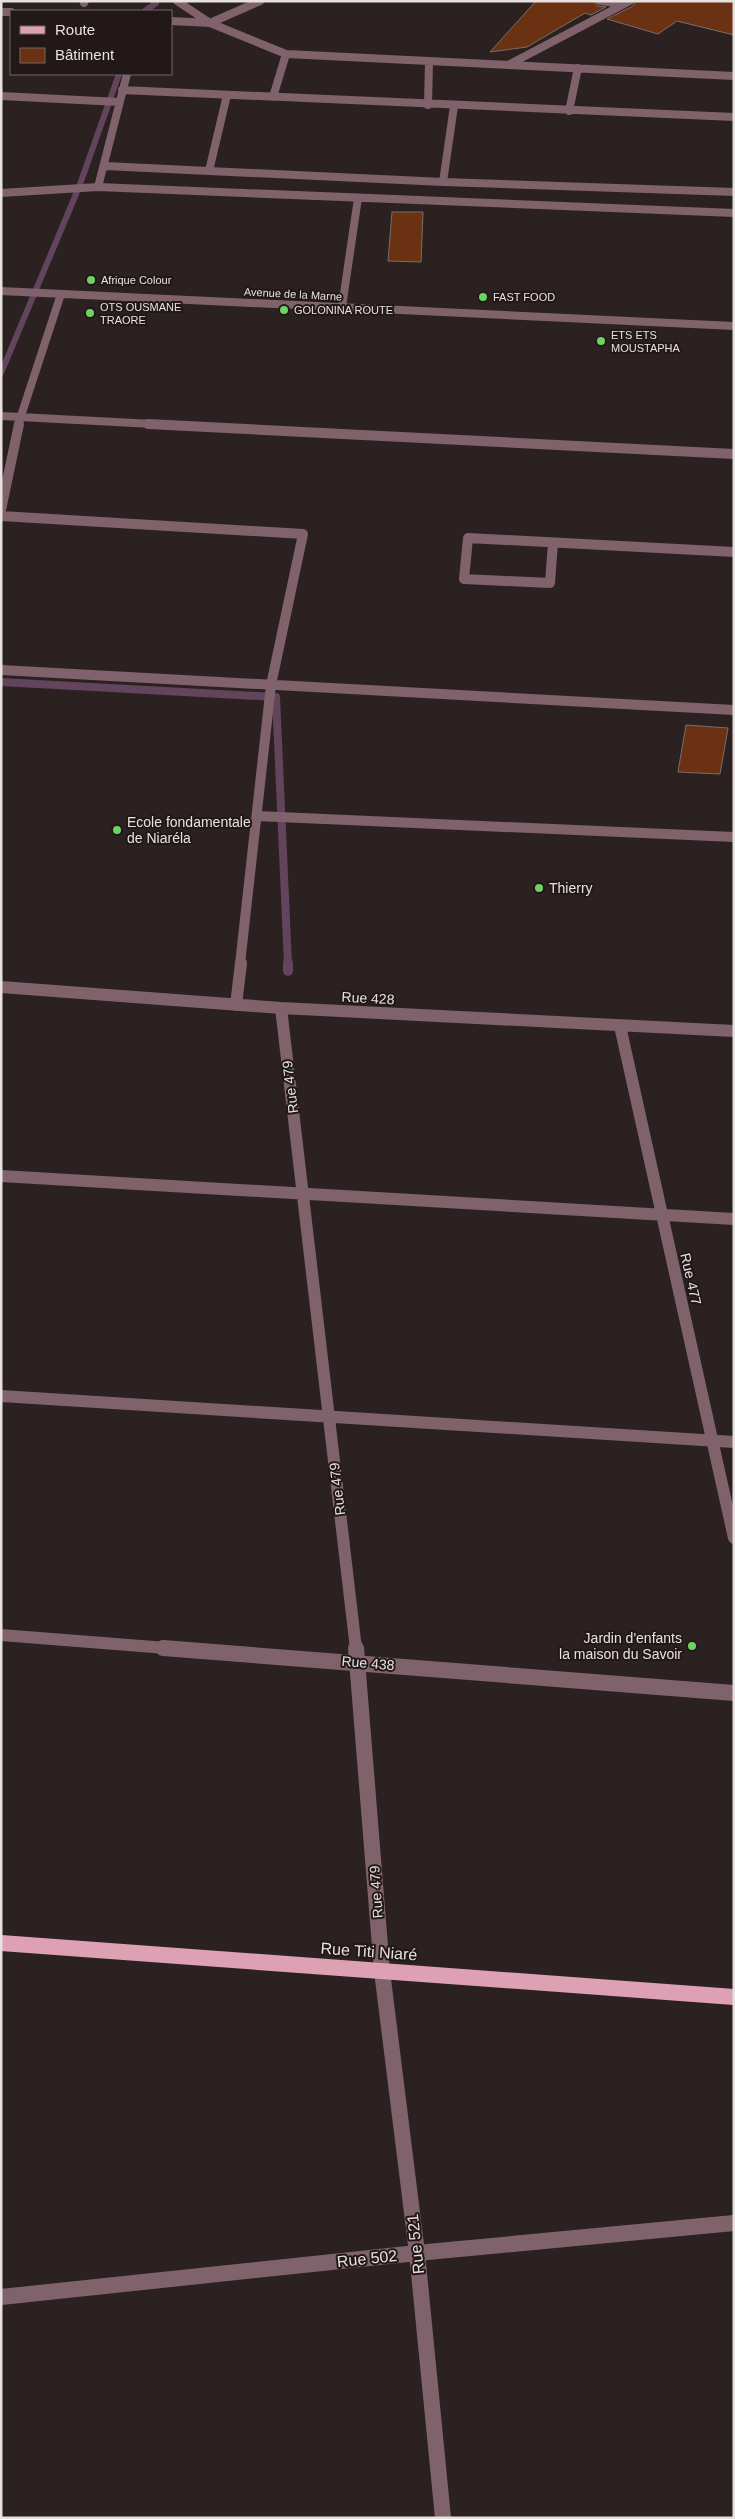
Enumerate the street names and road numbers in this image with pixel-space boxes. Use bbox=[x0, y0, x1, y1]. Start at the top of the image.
street label: Avenue de la Marne bbox=[244, 285, 342, 303]
street label: Rue 428 bbox=[341, 989, 395, 1007]
street label: Rue 479 bbox=[279, 1060, 301, 1114]
street label: Rue 477 bbox=[677, 1251, 705, 1307]
street label: Rue 479 bbox=[326, 1462, 348, 1516]
street label: Rue 438 bbox=[341, 1653, 395, 1673]
street label: Rue 479 bbox=[366, 1865, 386, 1919]
street label: Rue Titi Niaré bbox=[320, 1940, 418, 1963]
street label: Rue 521 bbox=[404, 2213, 427, 2275]
street label: Rue 502 bbox=[336, 2247, 398, 2270]

